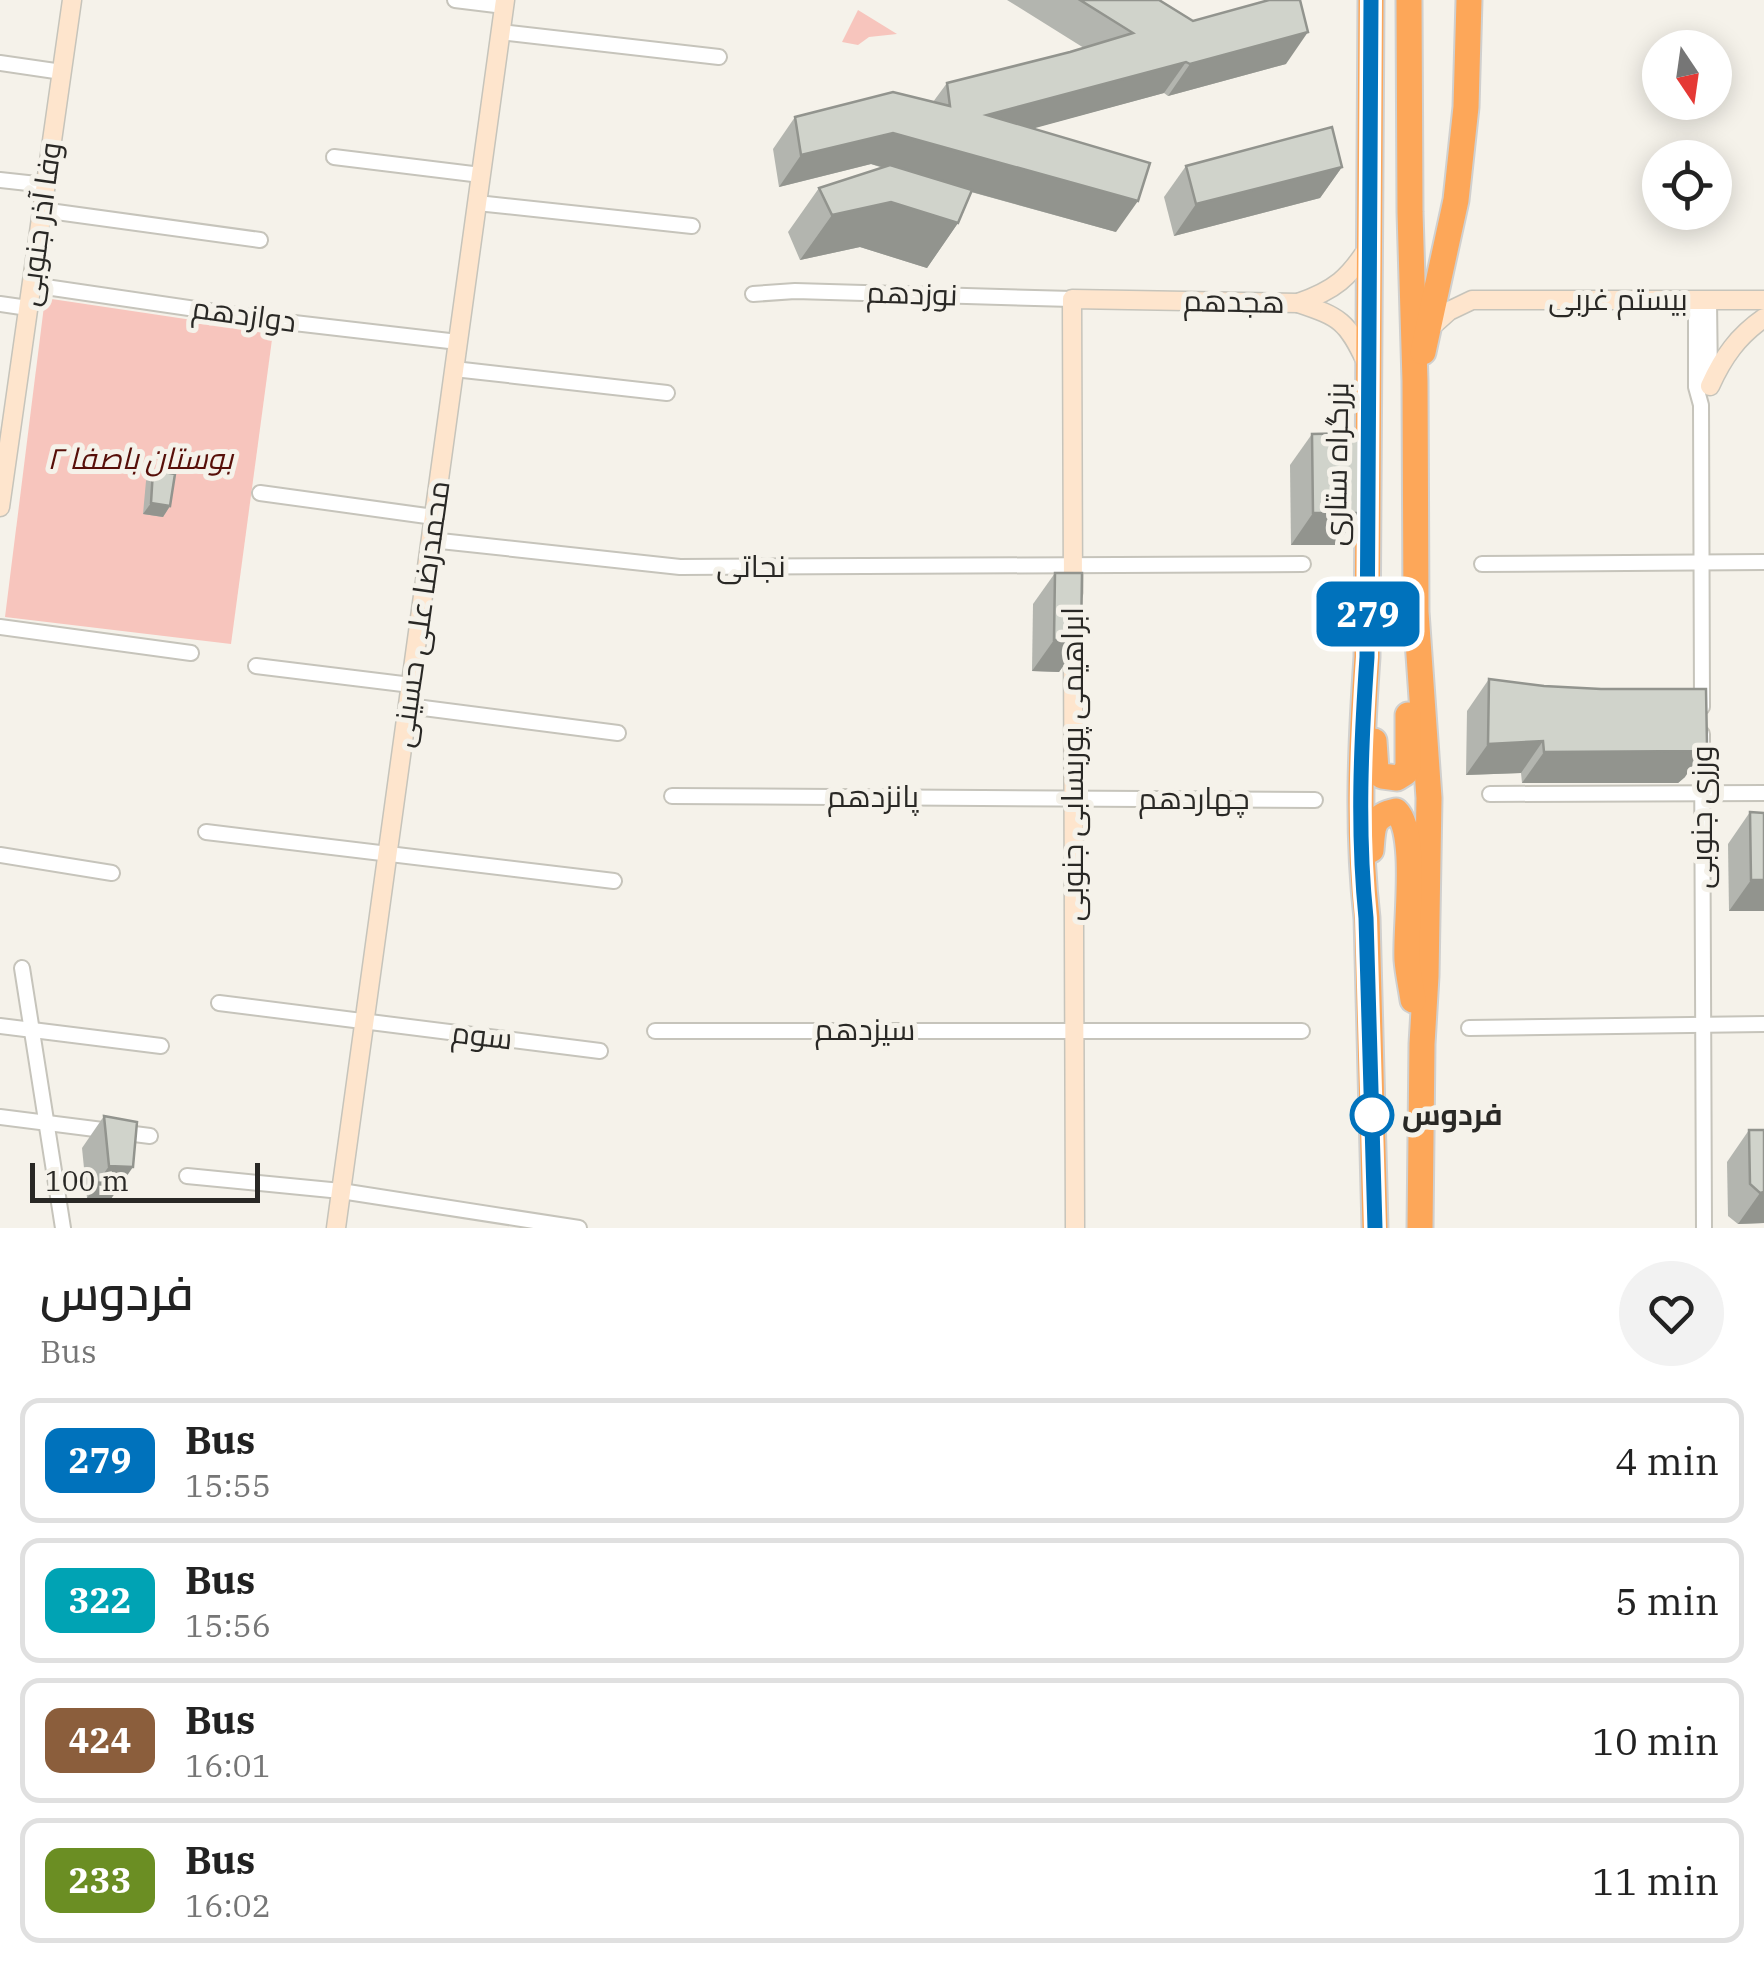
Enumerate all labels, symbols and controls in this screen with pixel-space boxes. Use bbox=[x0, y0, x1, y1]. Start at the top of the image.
north arrow bbox=[1642, 30, 1732, 120]
map controls bbox=[1642, 30, 1732, 230]
street label: وفا آذر جنوبی bbox=[8, 139, 69, 308]
button: locate bbox=[1642, 140, 1732, 230]
street label: نوزدهم bbox=[866, 271, 958, 316]
street label: بیستم غربی bbox=[1548, 279, 1688, 320]
street label: هجدهم bbox=[1183, 280, 1285, 323]
street label: دوازدهم bbox=[189, 287, 299, 342]
street label: بزرگراه ستاری bbox=[1315, 382, 1356, 546]
park label: بوستان باصفا ۲ bbox=[47, 438, 235, 477]
street label: محمدرضا علی حسینی bbox=[381, 478, 458, 750]
street label: نجاتی bbox=[716, 546, 786, 585]
line badge: 279 bbox=[1310, 582, 1426, 646]
text: 279 bbox=[1336, 591, 1400, 637]
street label: ابراهیمی پوربسابی جنوبی bbox=[1052, 607, 1092, 921]
street label: ورزی جنوبی bbox=[1681, 745, 1720, 889]
street label: پانزدهم bbox=[827, 776, 919, 817]
street label: چهاردهم bbox=[1138, 778, 1250, 819]
street label: سیزدهم bbox=[815, 1009, 915, 1050]
street label: سوم bbox=[449, 1011, 515, 1060]
marker: فردوس bbox=[1351, 1094, 1393, 1136]
place label: فردوس bbox=[1402, 1094, 1503, 1133]
scale bar bbox=[30, 1158, 260, 1202]
text: 100 m bbox=[45, 1162, 129, 1199]
text: فردوس bbox=[40, 1261, 194, 1323]
button: heart bbox=[1619, 1261, 1724, 1366]
text: Bus bbox=[40, 1330, 97, 1372]
text: Bus bbox=[185, 1415, 255, 1464]
text: 4 min bbox=[1615, 1436, 1719, 1485]
text: 279 bbox=[68, 1437, 132, 1483]
text: 15:55 bbox=[185, 1464, 271, 1506]
text: Bus bbox=[185, 1555, 255, 1604]
text: 5 min bbox=[1615, 1576, 1719, 1625]
text: 322 bbox=[68, 1577, 132, 1623]
text: 15:56 bbox=[185, 1604, 271, 1646]
text: Bus bbox=[185, 1695, 255, 1744]
text: 10 min bbox=[1592, 1716, 1719, 1765]
text: 424 bbox=[68, 1717, 132, 1763]
text: 16:01 bbox=[185, 1744, 271, 1786]
text: Bus bbox=[185, 1835, 255, 1884]
text: 11 min bbox=[1592, 1856, 1719, 1905]
text: 233 bbox=[68, 1857, 132, 1903]
text: 16:02 bbox=[185, 1884, 271, 1926]

